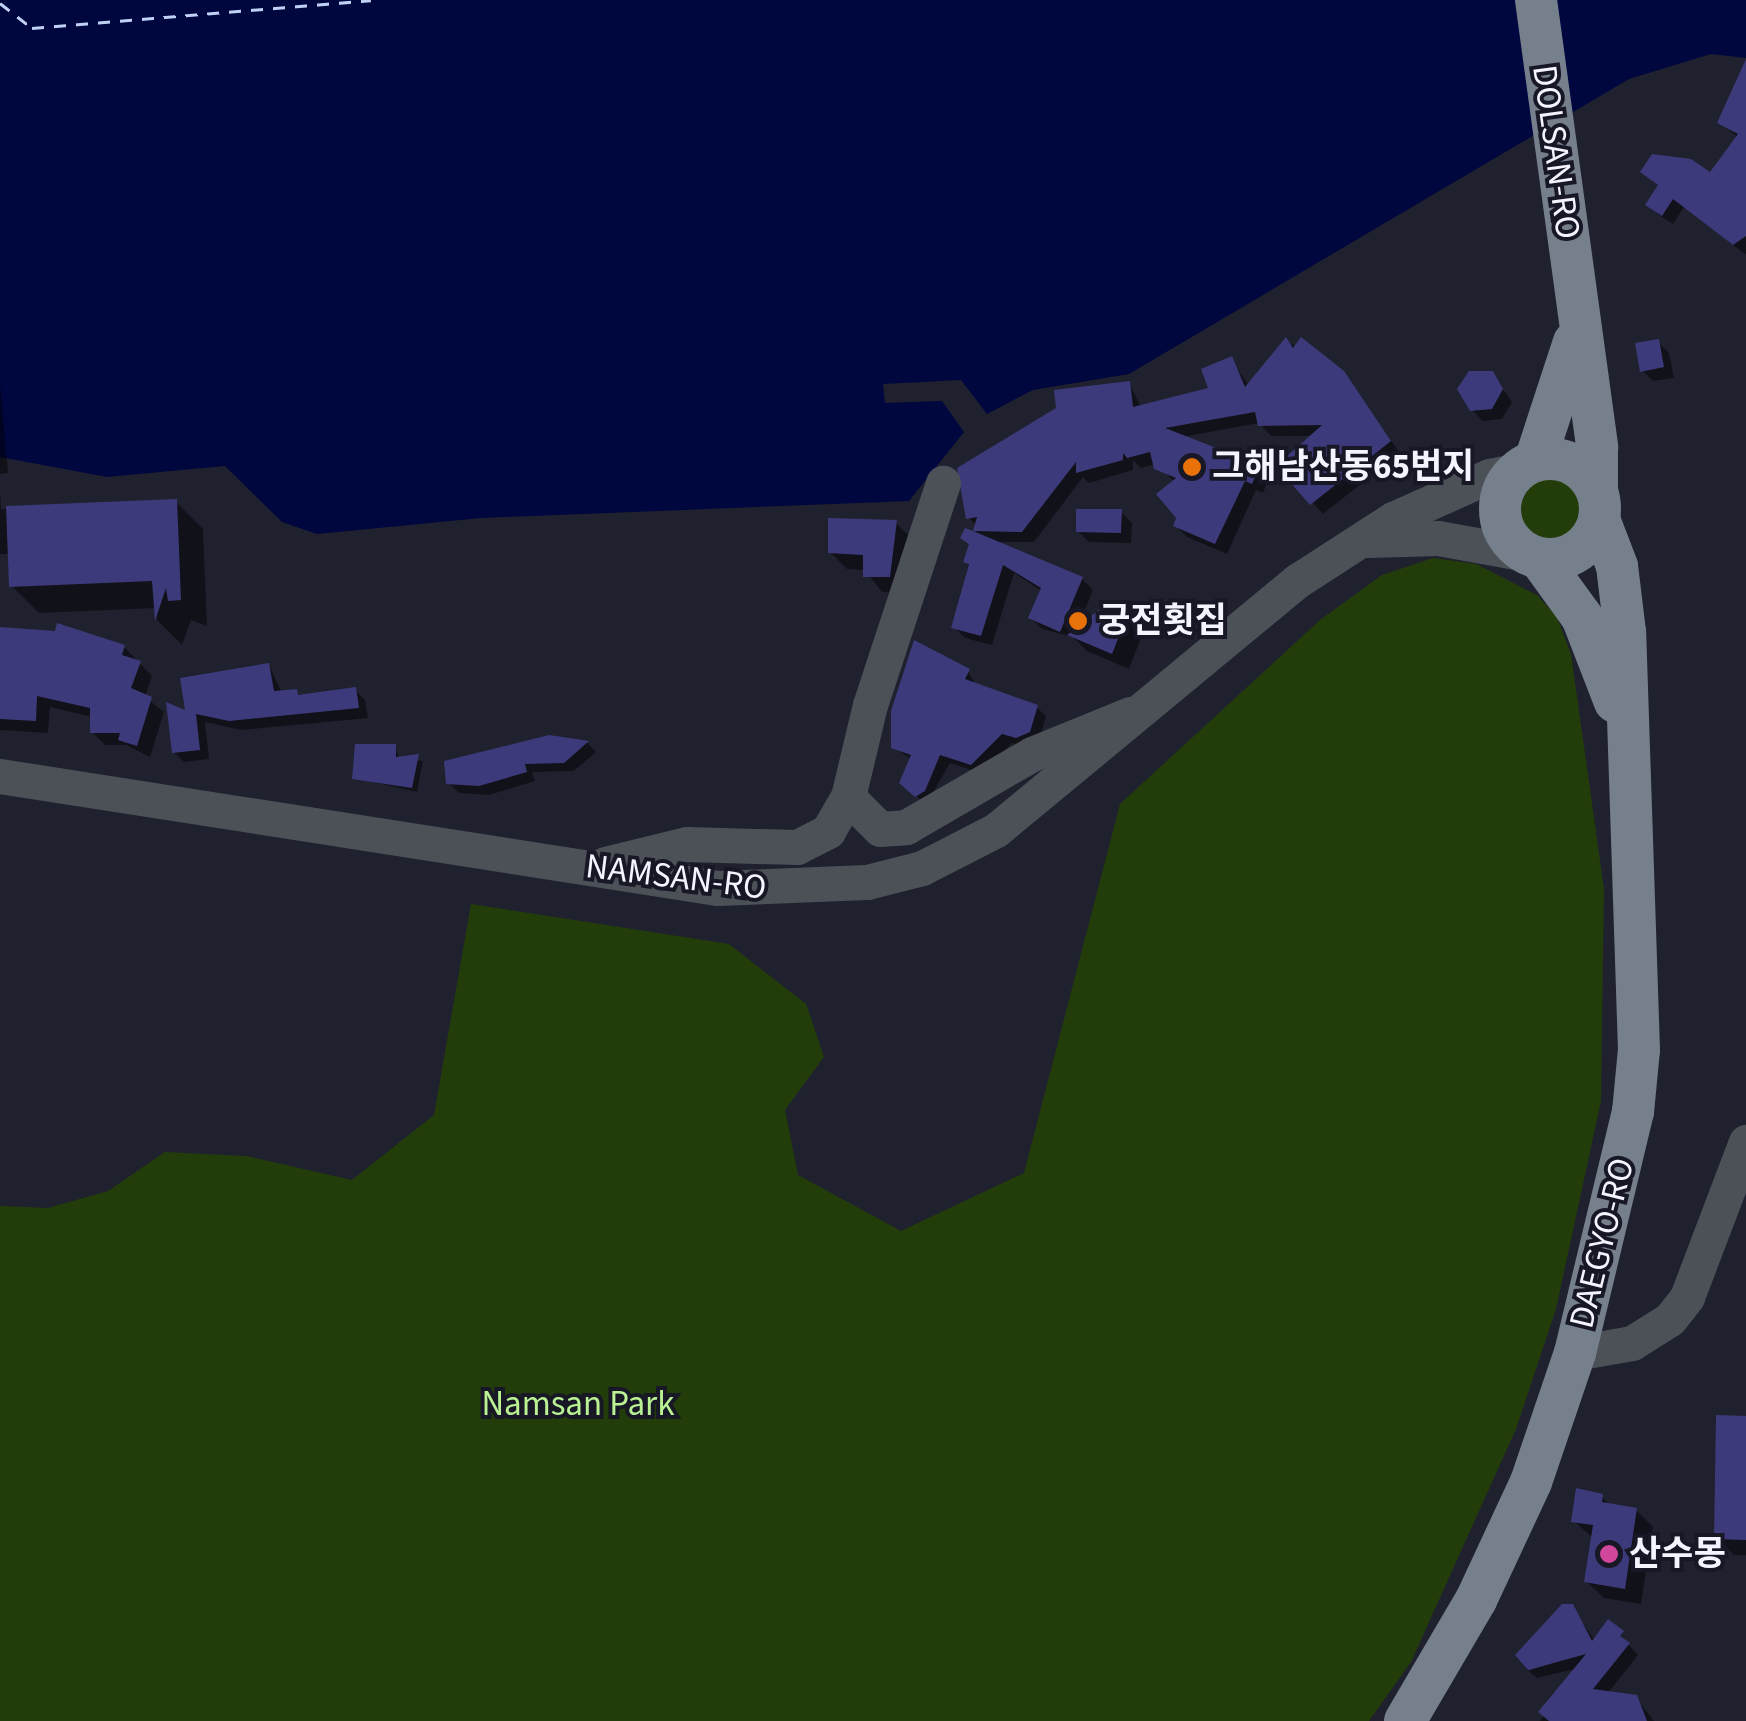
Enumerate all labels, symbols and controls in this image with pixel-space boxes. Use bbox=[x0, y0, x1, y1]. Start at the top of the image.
street label: DOLSAN-RO bbox=[1523, 62, 1589, 242]
place label: 그해남산동65번지 bbox=[1212, 446, 1474, 488]
marker: 그해남산동65번지 bbox=[1181, 456, 1203, 478]
place label: 궁전횟집 bbox=[1098, 600, 1227, 642]
marker: 궁전횟집 bbox=[1067, 610, 1089, 632]
street label: NAMSAN-RO bbox=[583, 845, 769, 909]
street label: DAEGYO-RO bbox=[1561, 1154, 1643, 1332]
park label: Namsan Park bbox=[481, 1383, 675, 1425]
place label: 산수몽 bbox=[1629, 1533, 1726, 1575]
marker: 산수몽 bbox=[1598, 1543, 1620, 1565]

